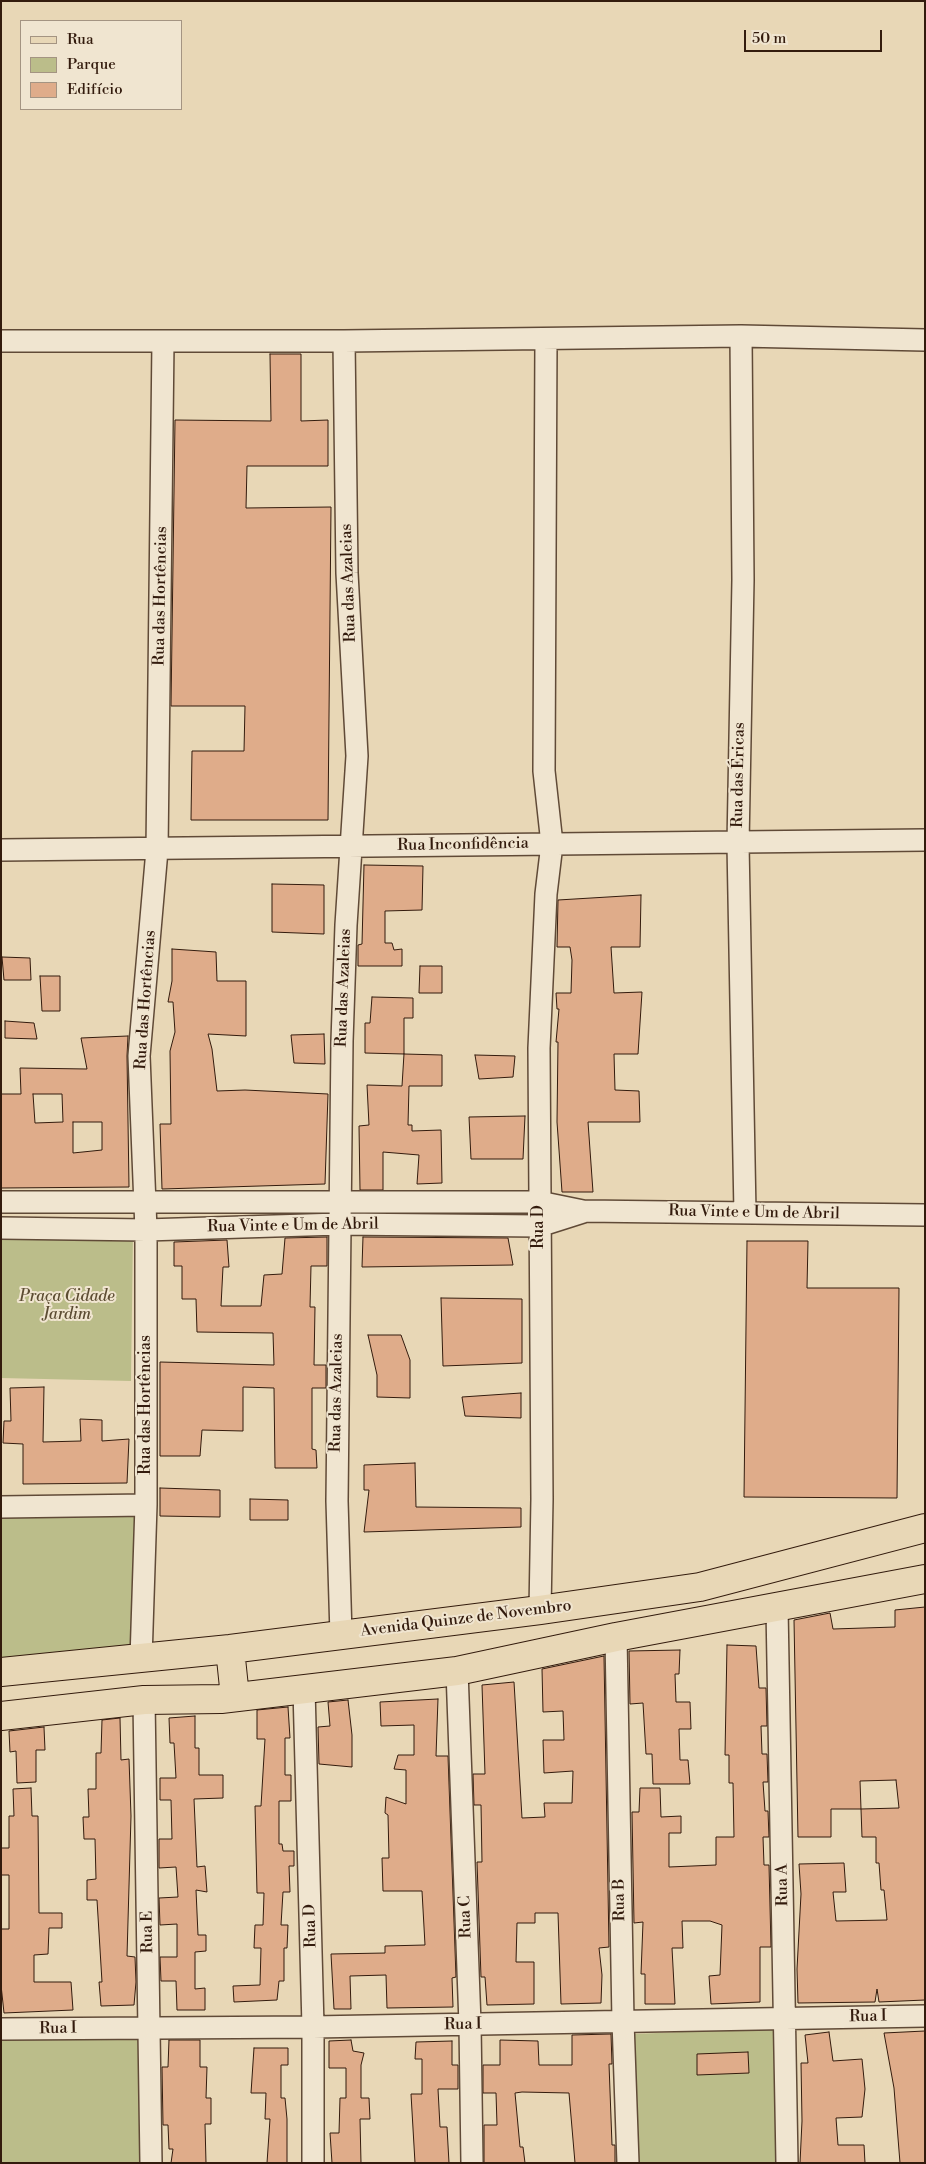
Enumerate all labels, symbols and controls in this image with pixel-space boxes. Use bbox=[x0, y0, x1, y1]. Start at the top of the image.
legend bbox=[20, 20, 182, 110]
scale bar bbox=[746, 20, 884, 52]
text: 50 m bbox=[752, 29, 786, 48]
text: Rua bbox=[67, 30, 94, 49]
text: Parque bbox=[67, 55, 116, 74]
text: Edifício bbox=[67, 80, 123, 99]
street label: Rua das Azaleias bbox=[337, 523, 361, 643]
street label: Rua das Hortências bbox=[150, 526, 172, 666]
street label: Rua das Éricas bbox=[728, 722, 750, 828]
street label: Rua Inconfidência bbox=[397, 834, 529, 856]
street label: Rua das Azaleias bbox=[332, 928, 356, 1048]
street label: Rua das Hortências bbox=[132, 930, 160, 1070]
street label: Rua Vinte e Um de Abril bbox=[668, 1202, 840, 1224]
street label: Rua D bbox=[529, 1205, 549, 1249]
street label: Rua Vinte e Um de Abril bbox=[207, 1215, 379, 1237]
park label: Praça Cidade Jardim bbox=[19, 1287, 115, 1325]
street label: Rua das Azaleias bbox=[326, 1333, 348, 1453]
street label: Rua das Hortências bbox=[136, 1335, 156, 1475]
street label: Avenida Quinze de Novembro bbox=[359, 1597, 573, 1641]
street label: Rua A bbox=[773, 1864, 793, 1906]
street label: Rua B bbox=[610, 1878, 630, 1922]
street label: Rua C bbox=[456, 1895, 476, 1939]
street label: Rua D bbox=[301, 1904, 321, 1948]
street label: Rua E bbox=[138, 1911, 158, 1953]
street label: Rua I bbox=[849, 2007, 887, 2027]
street label: Rua I bbox=[444, 2015, 482, 2035]
street label: Rua I bbox=[39, 2019, 77, 2039]

